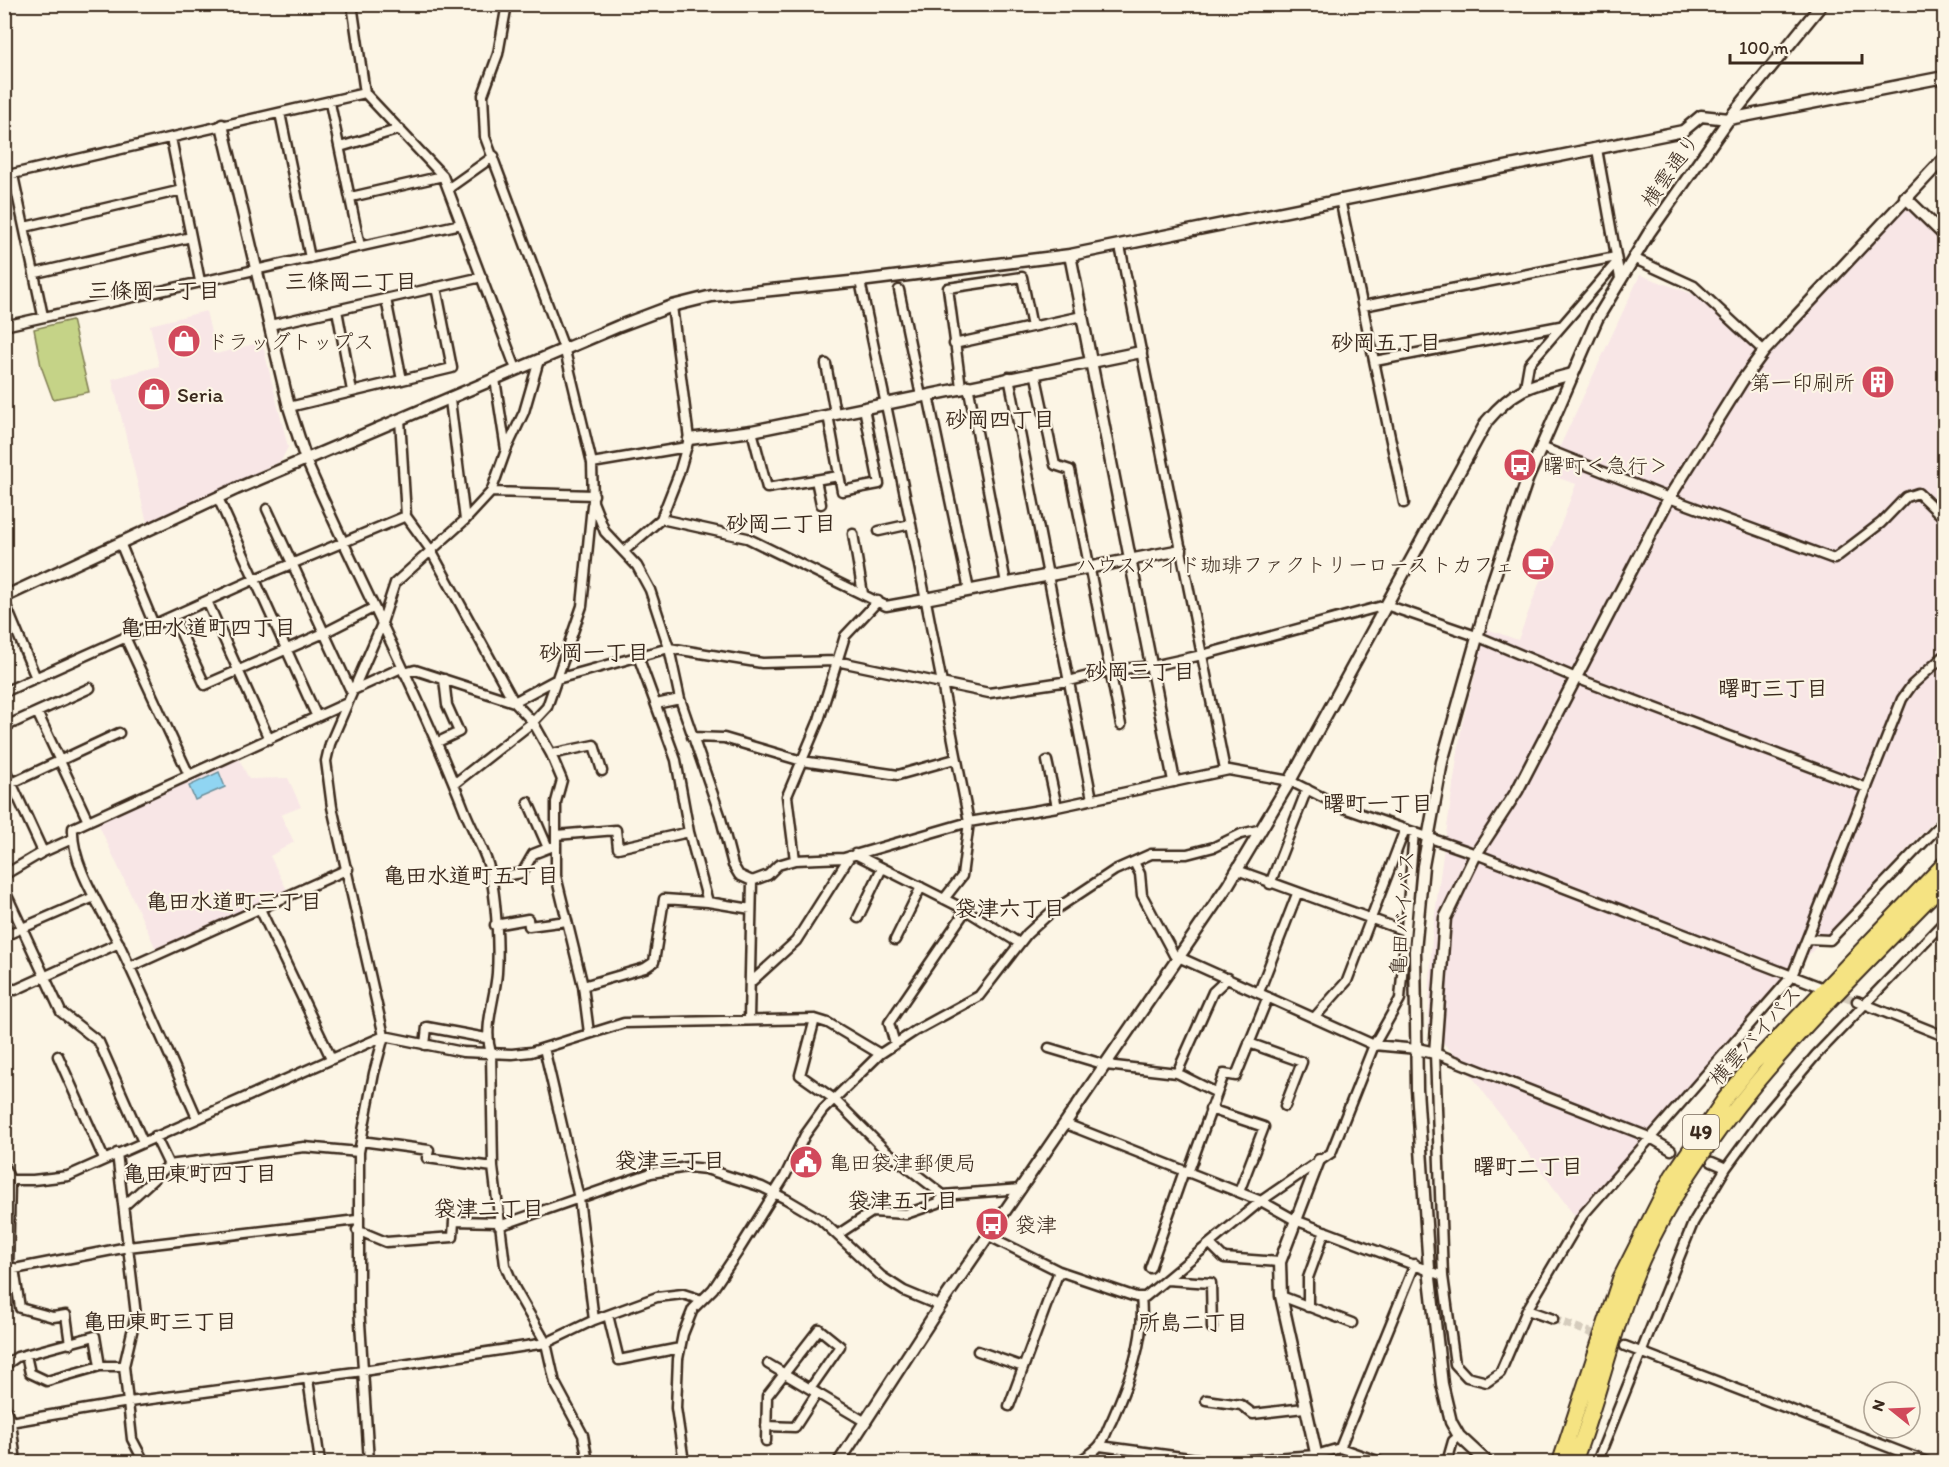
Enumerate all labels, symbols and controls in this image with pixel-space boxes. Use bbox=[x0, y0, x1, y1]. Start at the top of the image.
scale bar bbox=[1730, 27, 1862, 65]
text: 100 m bbox=[1739, 37, 1789, 59]
street label: 横雲通り bbox=[1636, 128, 1704, 212]
district label: 三條岡二丁目 bbox=[285, 268, 417, 295]
district label: 三條岡一丁目 bbox=[88, 277, 220, 304]
shop icon: ドラッグトップス bbox=[166, 323, 202, 359]
place label: ドラッグトップス bbox=[207, 329, 374, 354]
district label: 砂岡五丁目 bbox=[1331, 329, 1441, 356]
building icon: 第一印刷所 bbox=[1860, 364, 1896, 400]
place label: 第一印刷所 bbox=[1750, 370, 1855, 395]
shop icon: Seria bbox=[136, 376, 172, 412]
place label: Seria bbox=[177, 382, 224, 407]
district label: 砂岡四丁目 bbox=[945, 406, 1055, 433]
bus stop icon: 曙町＜急行＞ bbox=[1502, 447, 1538, 483]
place label: 曙町＜急行＞ bbox=[1543, 453, 1669, 478]
district label: 砂岡二丁目 bbox=[726, 510, 836, 537]
cafe icon: ハウスメイド珈琲ファクトリーローストカフェ bbox=[1520, 546, 1556, 582]
place label: ハウスメイド珈琲ファクトリーローストカフェ bbox=[1076, 552, 1515, 577]
district label: 亀田水道町四丁目 bbox=[120, 614, 296, 641]
district label: 砂岡一丁目 bbox=[539, 639, 649, 666]
district label: 砂岡三丁目 bbox=[1085, 658, 1195, 685]
district label: 曙町三丁目 bbox=[1718, 675, 1828, 702]
district label: 曙町一丁目 bbox=[1323, 790, 1433, 817]
street label: 亀田バイパス bbox=[1385, 849, 1419, 977]
district label: 亀田水道町五丁目 bbox=[383, 862, 559, 889]
district label: 亀田水道町三丁目 bbox=[146, 888, 322, 915]
district label: 袋津六丁目 bbox=[955, 895, 1065, 922]
street label: 横雲バイパス bbox=[1704, 980, 1806, 1090]
road number: 49 bbox=[1683, 1115, 1719, 1149]
public building icon: 亀田袋津郵便局 bbox=[788, 1144, 824, 1180]
district label: 袋津三丁目 bbox=[615, 1147, 725, 1174]
place label: 亀田袋津郵便局 bbox=[829, 1150, 976, 1175]
district label: 曙町二丁目 bbox=[1473, 1153, 1583, 1180]
district label: 亀田東町四丁目 bbox=[123, 1160, 277, 1187]
district label: 袋津五丁目 bbox=[848, 1187, 958, 1214]
district label: 袋津二丁目 bbox=[434, 1195, 544, 1222]
bus stop icon: 袋津 bbox=[974, 1206, 1010, 1242]
place label: 袋津 bbox=[1015, 1212, 1057, 1237]
district label: 亀田東町三丁目 bbox=[83, 1308, 237, 1335]
district label: 所島二丁目 bbox=[1138, 1309, 1248, 1336]
north arrow bbox=[1862, 1380, 1922, 1440]
text: N bbox=[1868, 1397, 1889, 1414]

